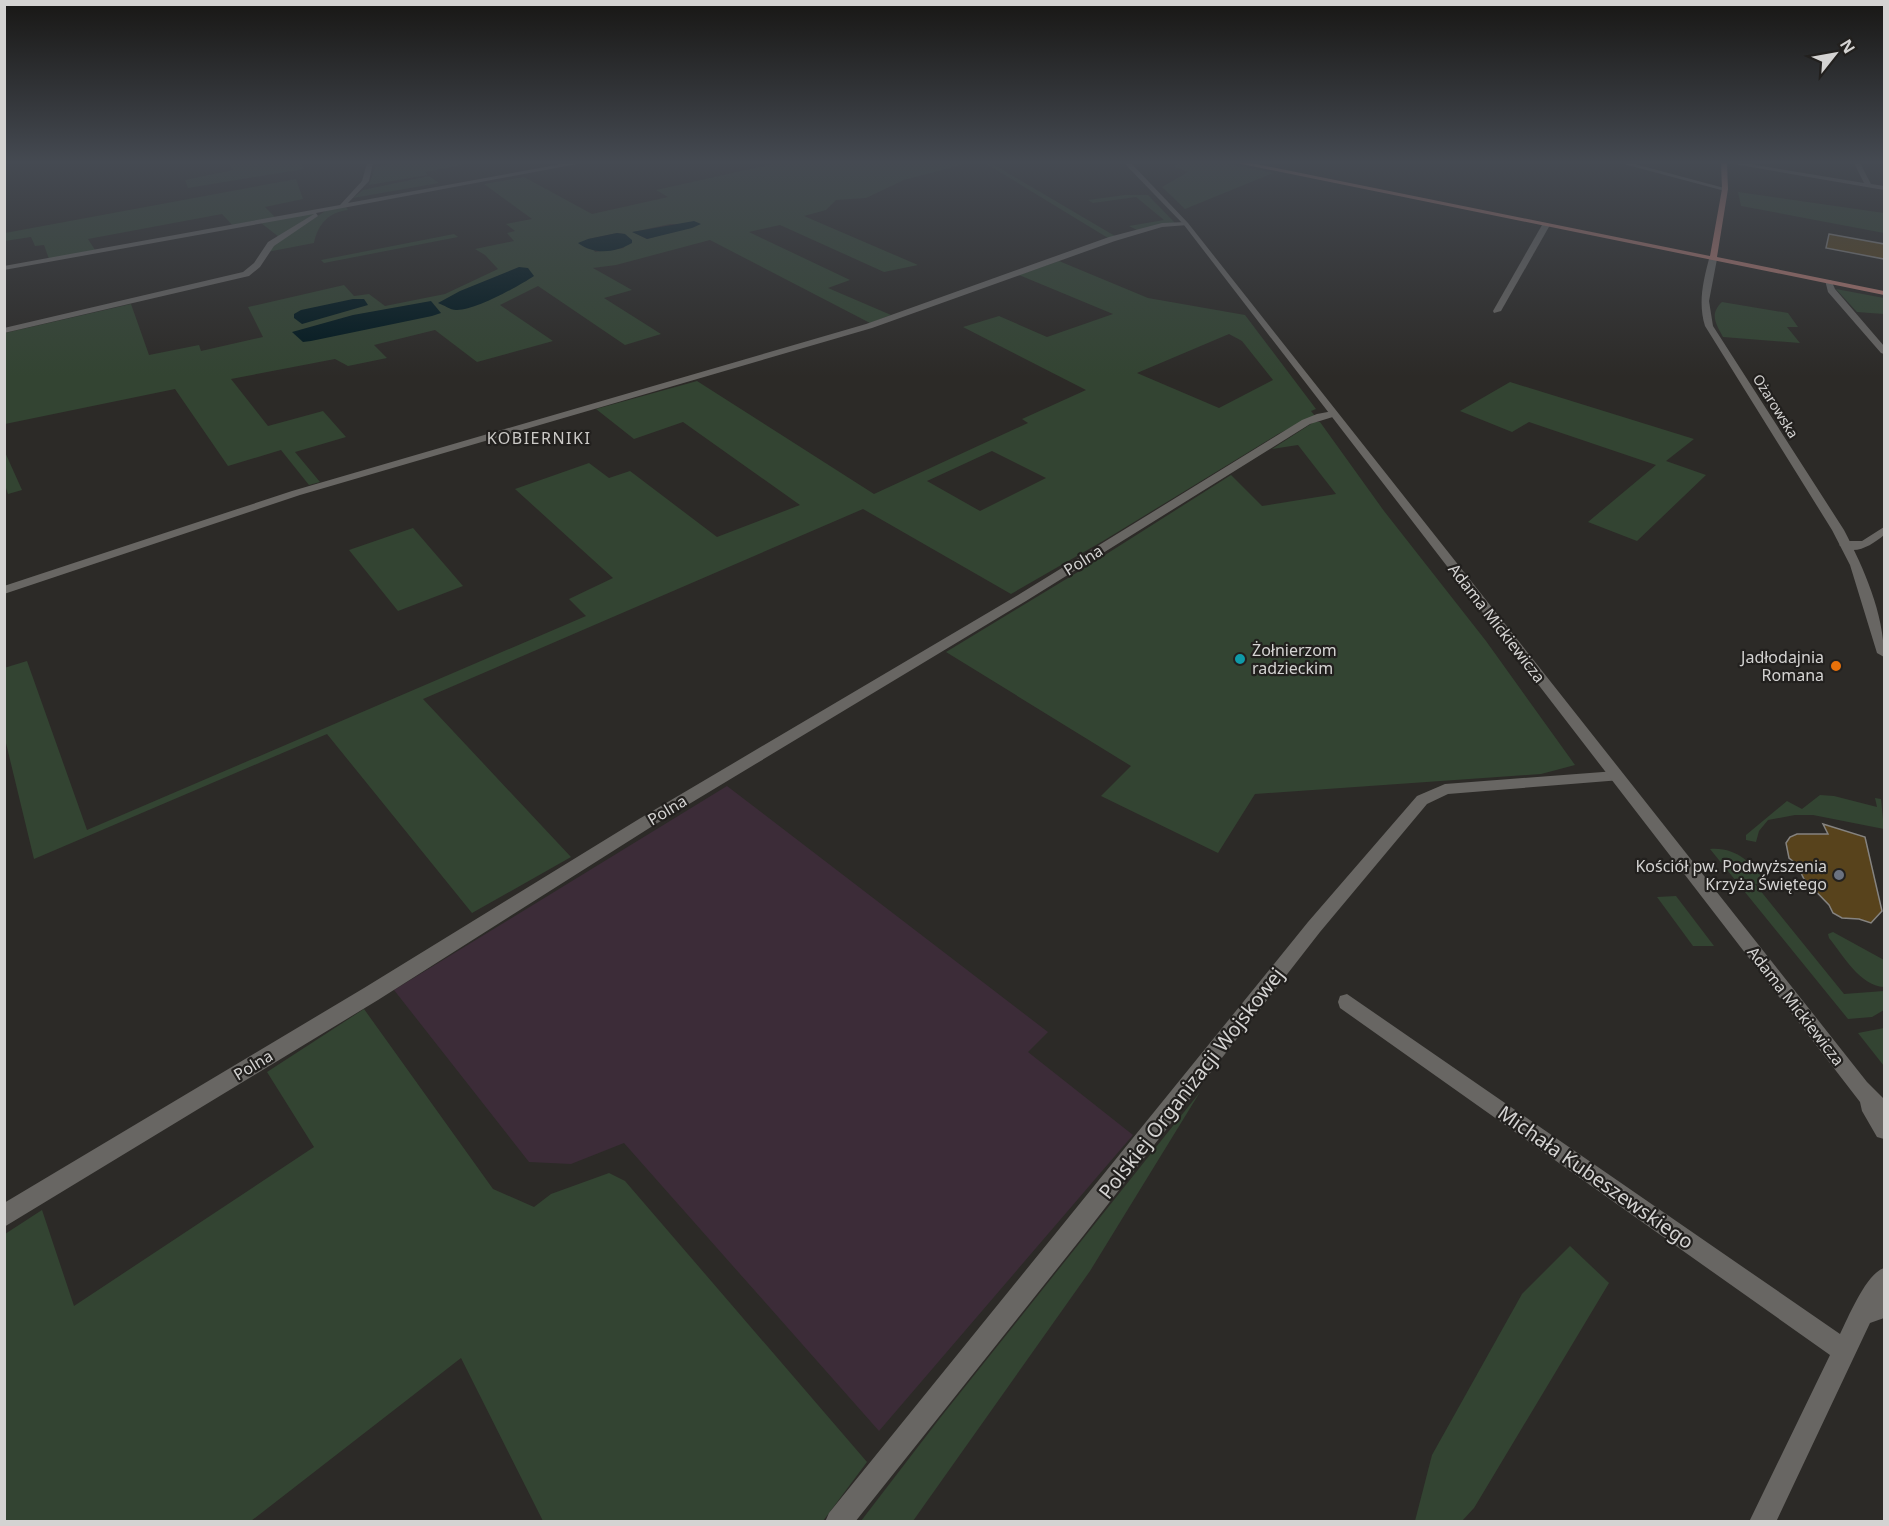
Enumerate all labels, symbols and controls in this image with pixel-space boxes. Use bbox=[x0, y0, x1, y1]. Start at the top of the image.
north arrow bbox=[1805, 24, 1865, 84]
text: N bbox=[1835, 35, 1861, 58]
street label: Ożarowska bbox=[1749, 370, 1803, 442]
district label: KOBIERNIKI bbox=[487, 427, 591, 449]
street label: Polna bbox=[1059, 539, 1107, 581]
street label: Adama Mickiewicza bbox=[1443, 559, 1551, 687]
place label: Żołnierzom radzieckim bbox=[1252, 639, 1337, 679]
place label: Jadłodajnia Romana bbox=[1739, 646, 1824, 686]
marker: Żołnierzom radzieckim bbox=[1233, 652, 1247, 666]
marker: Jadłodajnia Romana bbox=[1829, 659, 1843, 673]
street label: Polna bbox=[643, 790, 691, 830]
place label: Kościół pw. Podwyższenia Krzyża Świętego bbox=[1635, 855, 1827, 895]
marker: Kościół pw. Podwyższenia Krzyża Świętego bbox=[1832, 868, 1846, 882]
street label: Adama Mickiewicza bbox=[1742, 942, 1850, 1070]
street label: Polskiej Organizacji Wojskowej bbox=[1092, 962, 1290, 1204]
street label: Polna bbox=[229, 1045, 277, 1085]
street label: Michała Kubeszewskiego bbox=[1493, 1099, 1699, 1255]

